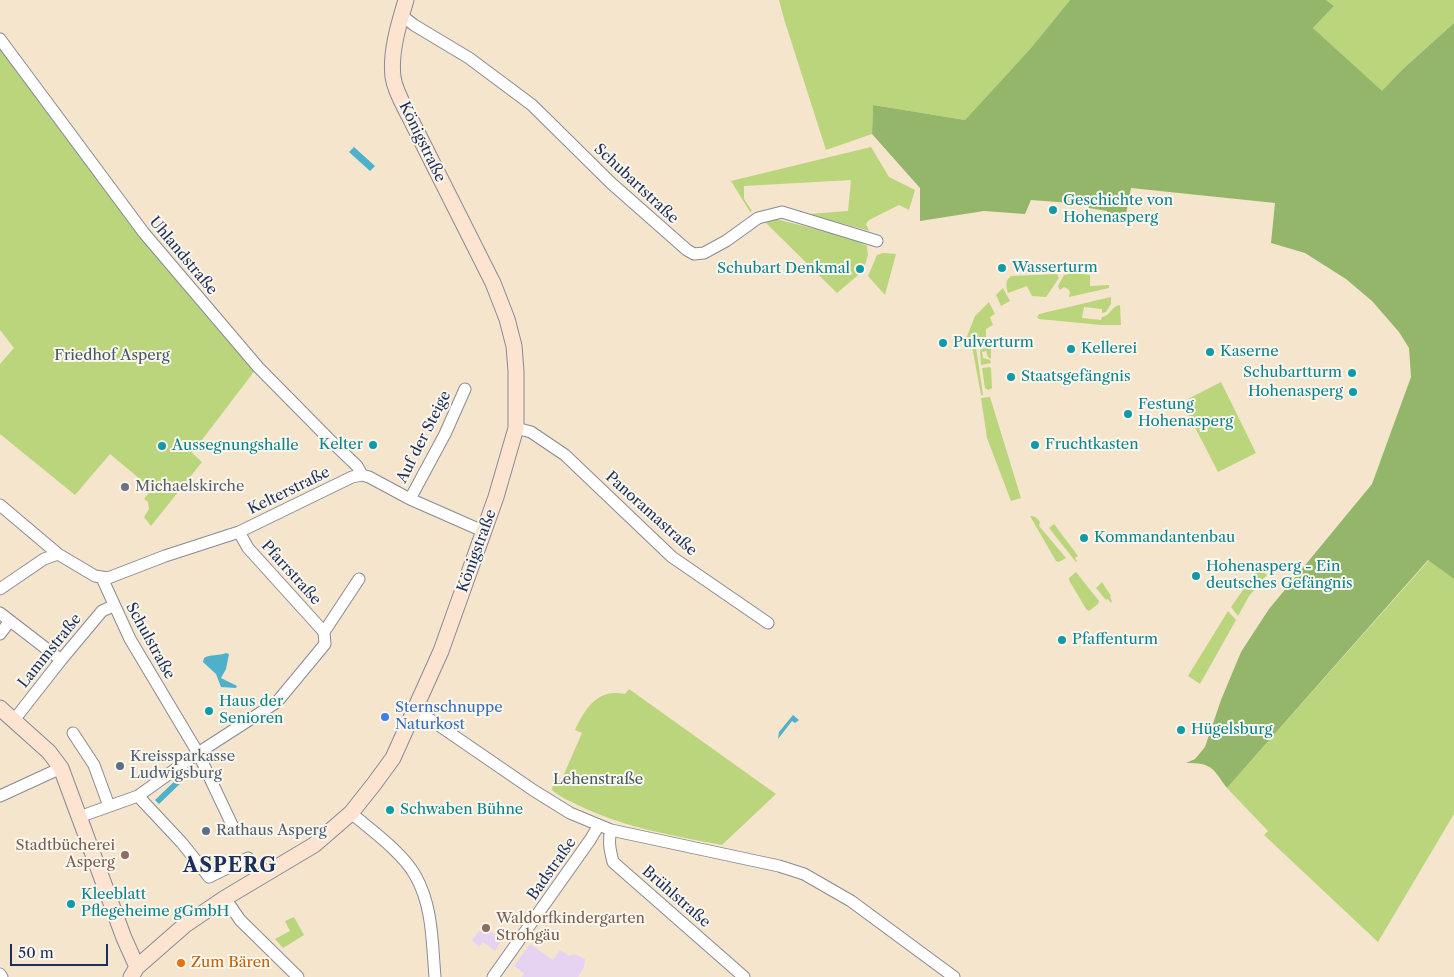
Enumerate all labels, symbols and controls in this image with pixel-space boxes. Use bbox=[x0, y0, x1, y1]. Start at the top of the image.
street label: Königstraße bbox=[395, 99, 449, 185]
street label: Schubartstraße bbox=[590, 140, 682, 228]
place label: Geschichte von Hohenasperg bbox=[1063, 192, 1173, 227]
marker: Geschichte von Hohenasperg bbox=[1047, 204, 1059, 216]
street label: Uhlandstraße bbox=[145, 213, 221, 299]
place label: Wasserturm bbox=[1012, 259, 1098, 277]
place label: Schubart Denkmal bbox=[717, 260, 850, 278]
marker: Wasserturm bbox=[996, 262, 1008, 274]
marker: Schubart Denkmal bbox=[854, 263, 866, 275]
place label: Pulverturm bbox=[953, 334, 1034, 352]
marker: Pulverturm bbox=[937, 337, 949, 349]
place label: Kellerei bbox=[1081, 340, 1137, 358]
marker: Kellerei bbox=[1065, 343, 1077, 355]
place label: Kaserne bbox=[1220, 343, 1279, 361]
marker: Kaserne bbox=[1204, 346, 1216, 358]
park label: Friedhof Asperg bbox=[54, 347, 170, 365]
place label: Schubartturm bbox=[1243, 364, 1342, 382]
marker: Schubartturm bbox=[1346, 367, 1358, 379]
place label: Staatsgefängnis bbox=[1021, 368, 1130, 386]
marker: Staatsgefängnis bbox=[1005, 371, 1017, 383]
place label: Hohenasperg bbox=[1248, 383, 1343, 401]
marker: Hohenasperg bbox=[1347, 386, 1359, 398]
street label: Auf der Steige bbox=[393, 388, 455, 486]
place label: Festung Hohenasperg bbox=[1138, 396, 1233, 431]
marker: Festung Hohenasperg bbox=[1122, 408, 1134, 420]
place label: Kelter bbox=[319, 436, 363, 454]
place label: Fruchtkasten bbox=[1045, 436, 1139, 454]
place label: Aussegnungshalle bbox=[172, 437, 299, 455]
marker: Kelter bbox=[367, 439, 379, 451]
marker: Fruchtkasten bbox=[1029, 439, 1041, 451]
marker: Aussegnungshalle bbox=[156, 440, 168, 452]
street label: Kelterstraße bbox=[245, 463, 333, 519]
street label: Panoramastraße bbox=[602, 468, 700, 560]
place label: Michaelskirche bbox=[135, 478, 244, 496]
marker: Michaelskirche bbox=[119, 481, 131, 493]
street label: Königstraße bbox=[454, 507, 500, 595]
place label: Kommandantenbau bbox=[1094, 529, 1235, 547]
marker: Kommandantenbau bbox=[1078, 532, 1090, 544]
street label: Pfarrstraße bbox=[257, 537, 325, 609]
place label: Hohenasperg - Ein deutsches Gefängnis bbox=[1206, 558, 1353, 593]
marker: Hohenasperg - Ein deutsches Gefängnis bbox=[1190, 570, 1202, 582]
street label: Schulstraße bbox=[122, 600, 178, 682]
street label: Lammstraße bbox=[15, 610, 85, 692]
place label: Pfaffenturm bbox=[1072, 631, 1158, 649]
marker: Pfaffenturm bbox=[1056, 634, 1068, 646]
place label: Haus der Senioren bbox=[219, 693, 283, 728]
place label: Sternschnuppe Naturkost bbox=[395, 699, 503, 734]
marker: Haus der Senioren bbox=[203, 705, 215, 717]
marker: Sternschnuppe Naturkost bbox=[379, 711, 391, 723]
place label: Hügelsburg bbox=[1191, 721, 1272, 739]
marker: Hügelsburg bbox=[1175, 724, 1187, 736]
place label: Kreissparkasse Ludwigsburg bbox=[130, 748, 235, 783]
marker: Kreissparkasse Ludwigsburg bbox=[114, 760, 126, 772]
park label: Lehenstraße bbox=[553, 771, 643, 789]
place label: Schwaben Bühne bbox=[400, 801, 523, 819]
marker: Schwaben Bühne bbox=[384, 804, 396, 816]
place label: Rathaus Asperg bbox=[216, 822, 327, 840]
marker: Rathaus Asperg bbox=[200, 825, 212, 837]
street label: Badstraße bbox=[524, 834, 580, 904]
place label: Stadtbücherei Asperg bbox=[16, 837, 115, 872]
marker: Stadtbücherei Asperg bbox=[119, 849, 131, 861]
district label: ASPERG bbox=[182, 854, 278, 878]
street label: Brühlstraße bbox=[638, 863, 714, 931]
place label: Kleeblatt Pflegeheime gGmbH bbox=[81, 886, 229, 921]
marker: Kleeblatt Pflegeheime gGmbH bbox=[65, 898, 77, 910]
place label: Waldorfkindergarten Strohgäu bbox=[496, 910, 645, 945]
marker: Waldorfkindergarten Strohgäu bbox=[480, 922, 492, 934]
scale bar bbox=[12, 934, 110, 966]
text: 50 m bbox=[18, 943, 54, 962]
place label: Zum Bären bbox=[191, 954, 271, 972]
marker: Zum Bären bbox=[175, 957, 187, 969]

